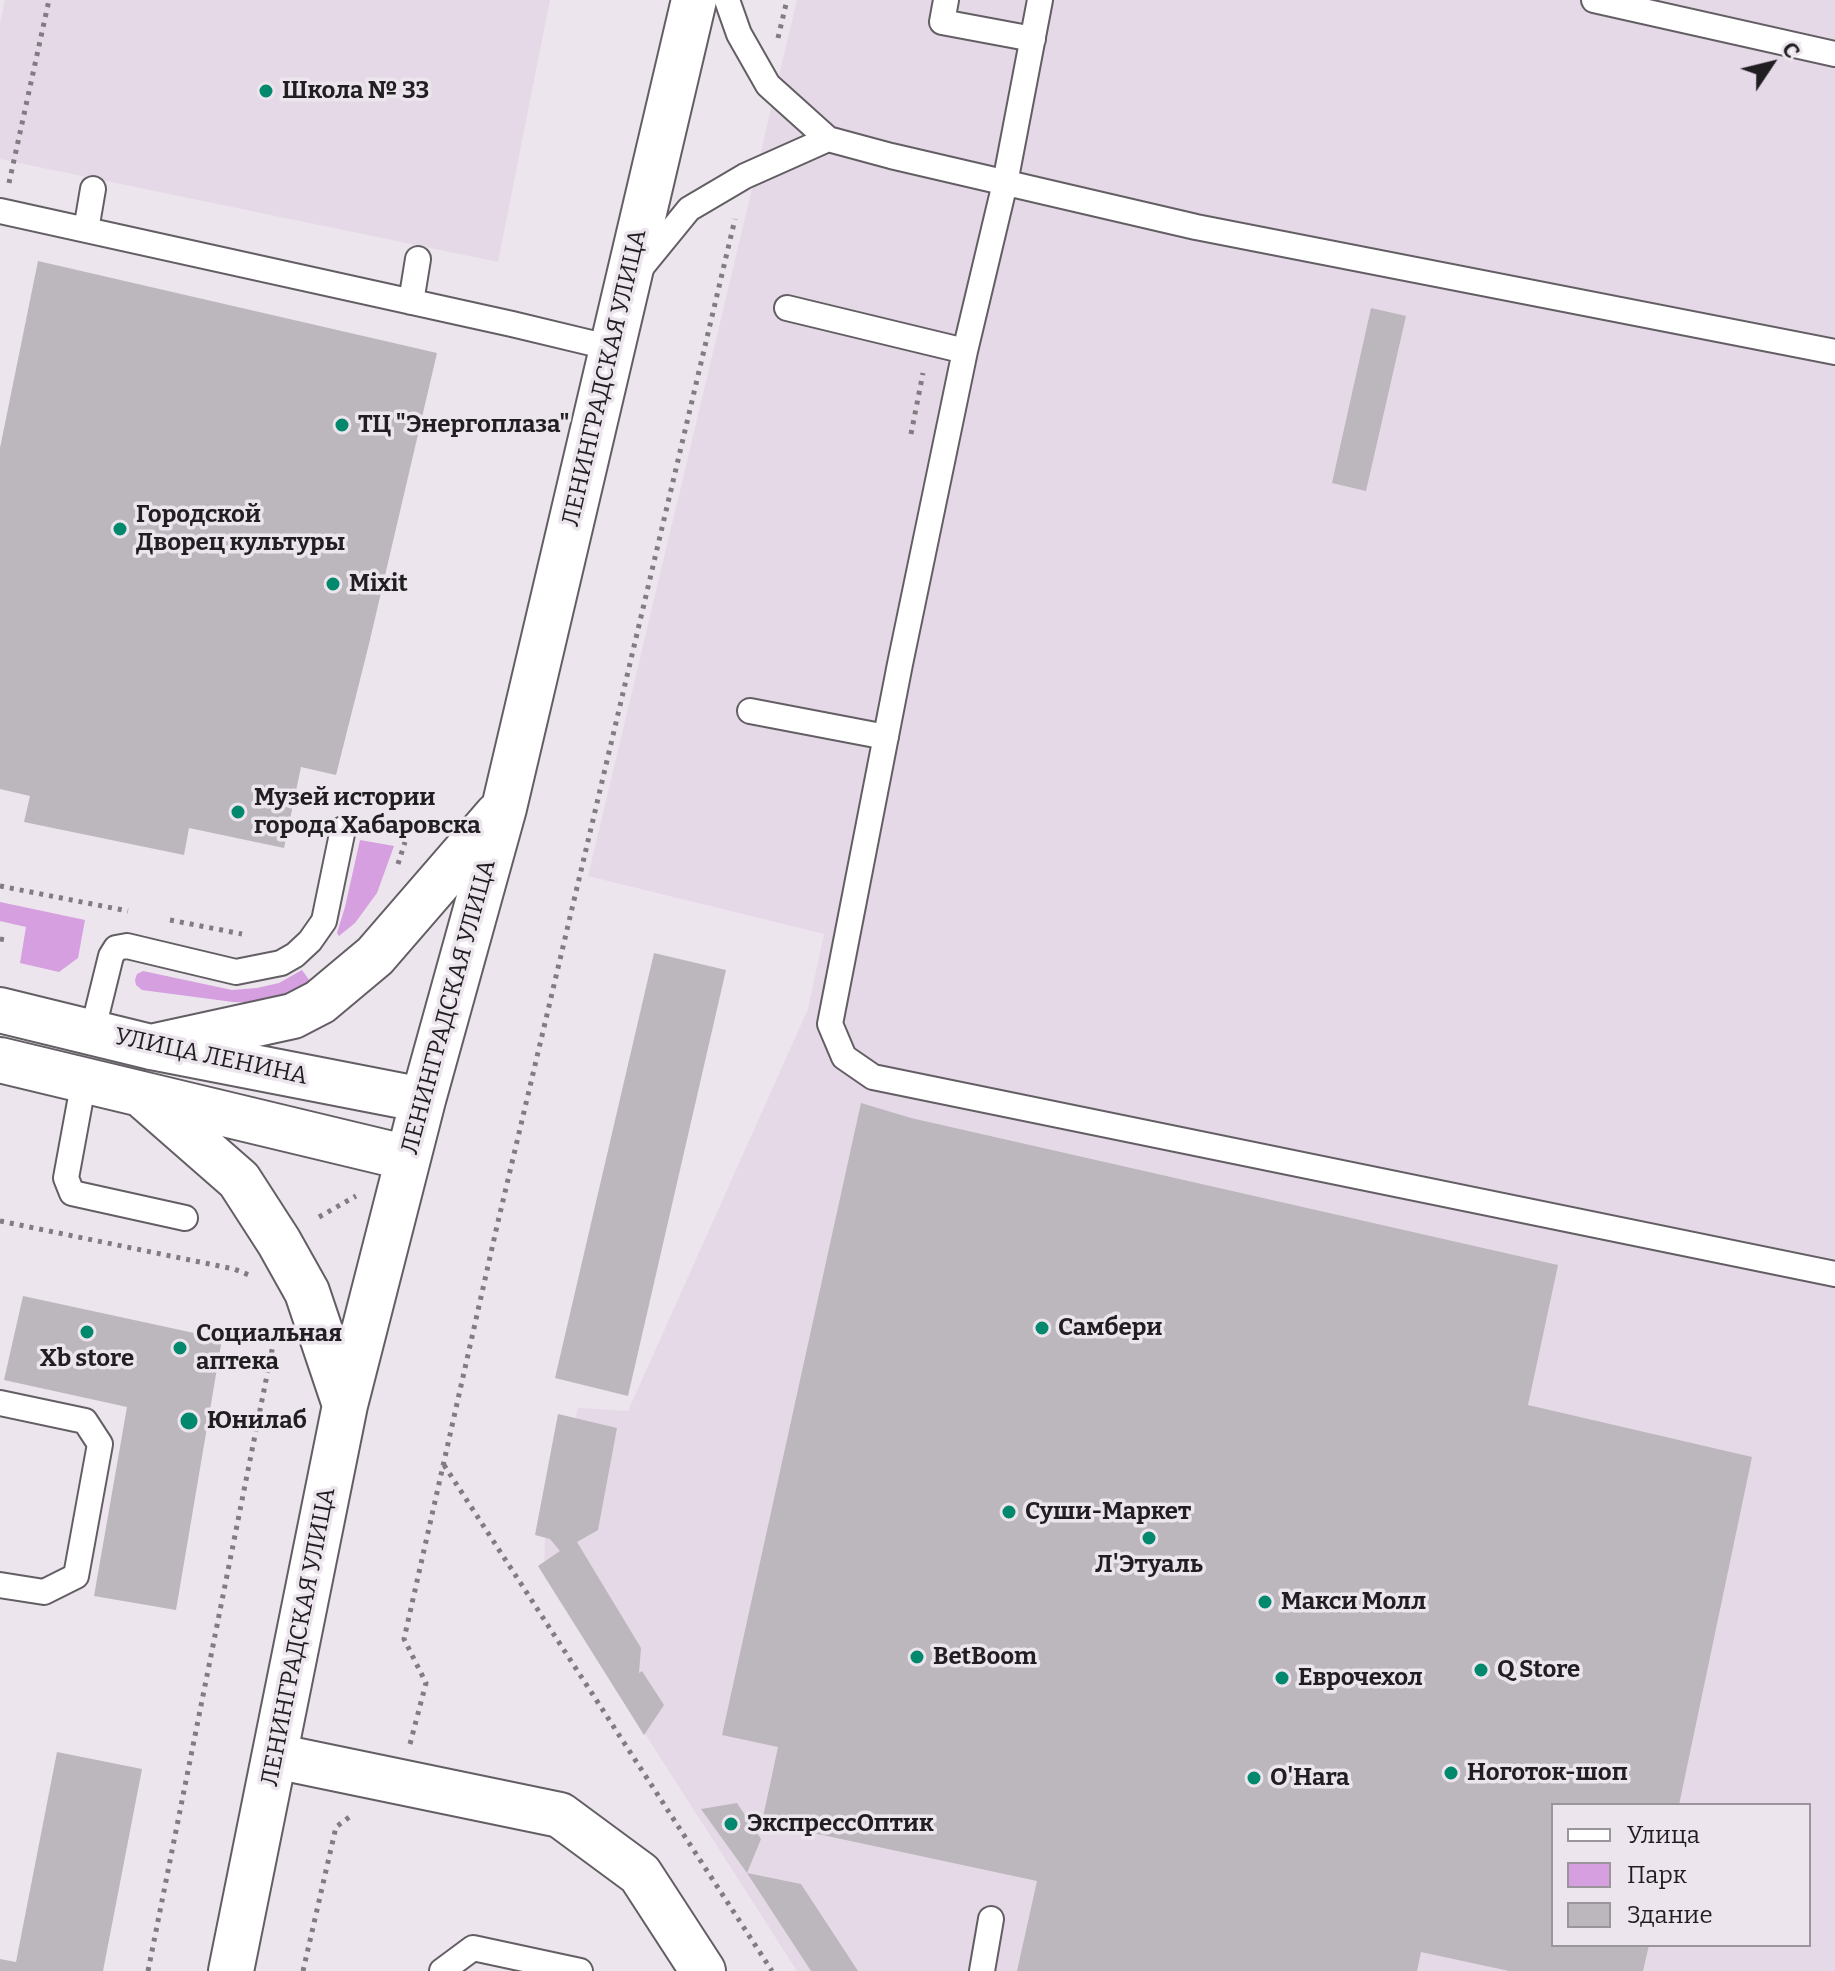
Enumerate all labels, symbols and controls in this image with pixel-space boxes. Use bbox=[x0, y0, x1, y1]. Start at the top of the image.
north arrow bbox=[1731, 24, 1811, 104]
text: С bbox=[1776, 37, 1806, 63]
place label: Школа № 33 bbox=[282, 77, 429, 105]
marker: Школа № 33 bbox=[257, 82, 275, 100]
street label: ЛЕНИНГРАДСКАЯ УЛИЦА bbox=[557, 227, 653, 529]
place label: ТЦ "Энергоплаза" bbox=[358, 411, 570, 439]
marker: ТЦ "Энергоплаза" bbox=[333, 416, 351, 434]
place label: Городской Дворец культуры bbox=[136, 501, 345, 557]
marker: Городской Дворец культуры bbox=[111, 520, 129, 538]
place label: Mixit bbox=[349, 570, 408, 598]
marker: Mixit bbox=[324, 575, 342, 593]
place label: Музей истории города Хабаровска bbox=[254, 784, 481, 840]
marker: Музей истории города Хабаровска bbox=[229, 803, 247, 821]
street label: ЛЕНИНГРАДСКАЯ УЛИЦА bbox=[396, 857, 502, 1157]
street label: УЛИЦА ЛЕНИНА bbox=[112, 1022, 310, 1092]
place label: Самбери bbox=[1058, 1314, 1162, 1342]
marker: Самбери bbox=[1033, 1319, 1051, 1337]
place label: Социальная аптека bbox=[196, 1320, 342, 1376]
marker: Xb store bbox=[78, 1323, 96, 1341]
marker: Социальная аптека bbox=[171, 1339, 189, 1357]
place label: Xb store bbox=[40, 1345, 134, 1373]
place label: Юнилаб bbox=[207, 1407, 307, 1435]
marker: Юнилаб bbox=[178, 1410, 200, 1432]
street label: ЛЕНИНГРАДСКАЯ УЛИЦА bbox=[256, 1485, 342, 1789]
place label: Суши-Маркет bbox=[1025, 1498, 1191, 1526]
marker: Суши-Маркет bbox=[1000, 1503, 1018, 1521]
marker: Л'Этуаль bbox=[1140, 1529, 1158, 1547]
place label: Л'Этуаль bbox=[1095, 1551, 1203, 1579]
place label: Макси Молл bbox=[1281, 1588, 1426, 1616]
marker: Макси Молл bbox=[1256, 1593, 1274, 1611]
place label: BetBoom bbox=[933, 1643, 1037, 1671]
marker: BetBoom bbox=[908, 1648, 926, 1666]
place label: Q Store bbox=[1497, 1656, 1580, 1684]
marker: Q Store bbox=[1472, 1661, 1490, 1679]
place label: Еврочехол bbox=[1298, 1664, 1423, 1692]
marker: Еврочехол bbox=[1273, 1669, 1291, 1687]
place label: Ноготок-шоп bbox=[1467, 1759, 1628, 1787]
place label: O'Hara bbox=[1270, 1764, 1349, 1792]
marker: Ноготок-шоп bbox=[1442, 1764, 1460, 1782]
marker: O'Hara bbox=[1245, 1769, 1263, 1787]
legend bbox=[1551, 1803, 1811, 1947]
place label: ЭкспрессОптик bbox=[747, 1810, 934, 1838]
marker: ЭкспрессОптик bbox=[722, 1815, 740, 1833]
text: Улица bbox=[1627, 1821, 1700, 1849]
text: Парк bbox=[1627, 1861, 1687, 1889]
text: Здание bbox=[1627, 1901, 1713, 1929]

